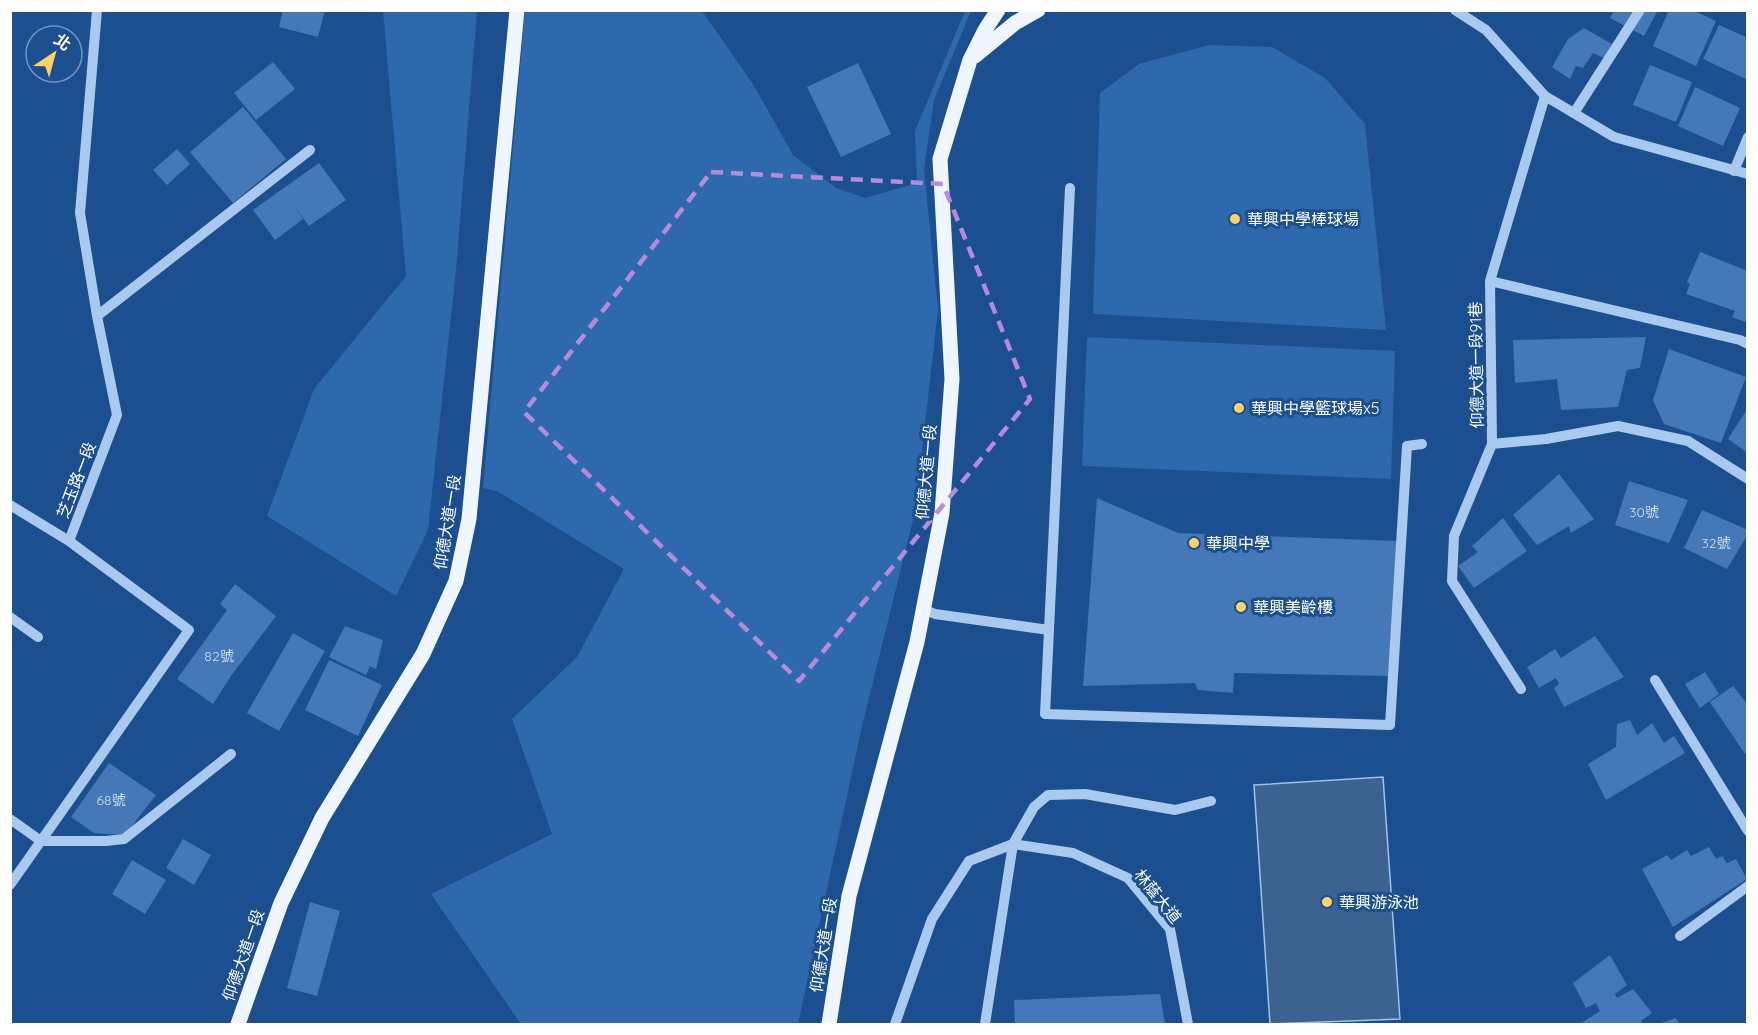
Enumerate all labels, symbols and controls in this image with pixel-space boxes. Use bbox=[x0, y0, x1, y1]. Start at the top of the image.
north arrow bbox=[24, 24, 84, 84]
text: 北 bbox=[50, 29, 75, 55]
place label: 華興中學棒球場 bbox=[1247, 209, 1359, 229]
marker: 華興中學棒球場 bbox=[1228, 212, 1242, 226]
street label: 仰德大道一段91巷 bbox=[1465, 301, 1487, 429]
place label: 華興中學籃球場x5 bbox=[1251, 398, 1379, 418]
marker: 華興中學籃球場x5 bbox=[1232, 401, 1246, 415]
street label: 仰德大道一段 bbox=[912, 423, 940, 521]
street label: 芝玉路一段 bbox=[52, 439, 100, 521]
street label: 仰德大道一段 bbox=[430, 473, 464, 571]
house number: 30號 bbox=[1629, 503, 1659, 521]
place label: 華興中學 bbox=[1206, 533, 1270, 553]
house number: 32號 bbox=[1701, 534, 1731, 552]
marker: 華興中學 bbox=[1187, 536, 1201, 550]
place label: 華興美齡樓 bbox=[1253, 597, 1333, 617]
marker: 華興美齡樓 bbox=[1234, 600, 1248, 614]
house number: 82號 bbox=[204, 647, 234, 665]
house number: 68號 bbox=[96, 791, 126, 809]
street label: 林蔭大道 bbox=[1130, 865, 1186, 927]
place label: 華興游泳池 bbox=[1339, 892, 1419, 912]
marker: 華興游泳池 bbox=[1320, 895, 1334, 909]
street label: 仰德大道一段 bbox=[806, 896, 840, 994]
street label: 仰德大道一段 bbox=[218, 906, 268, 1004]

